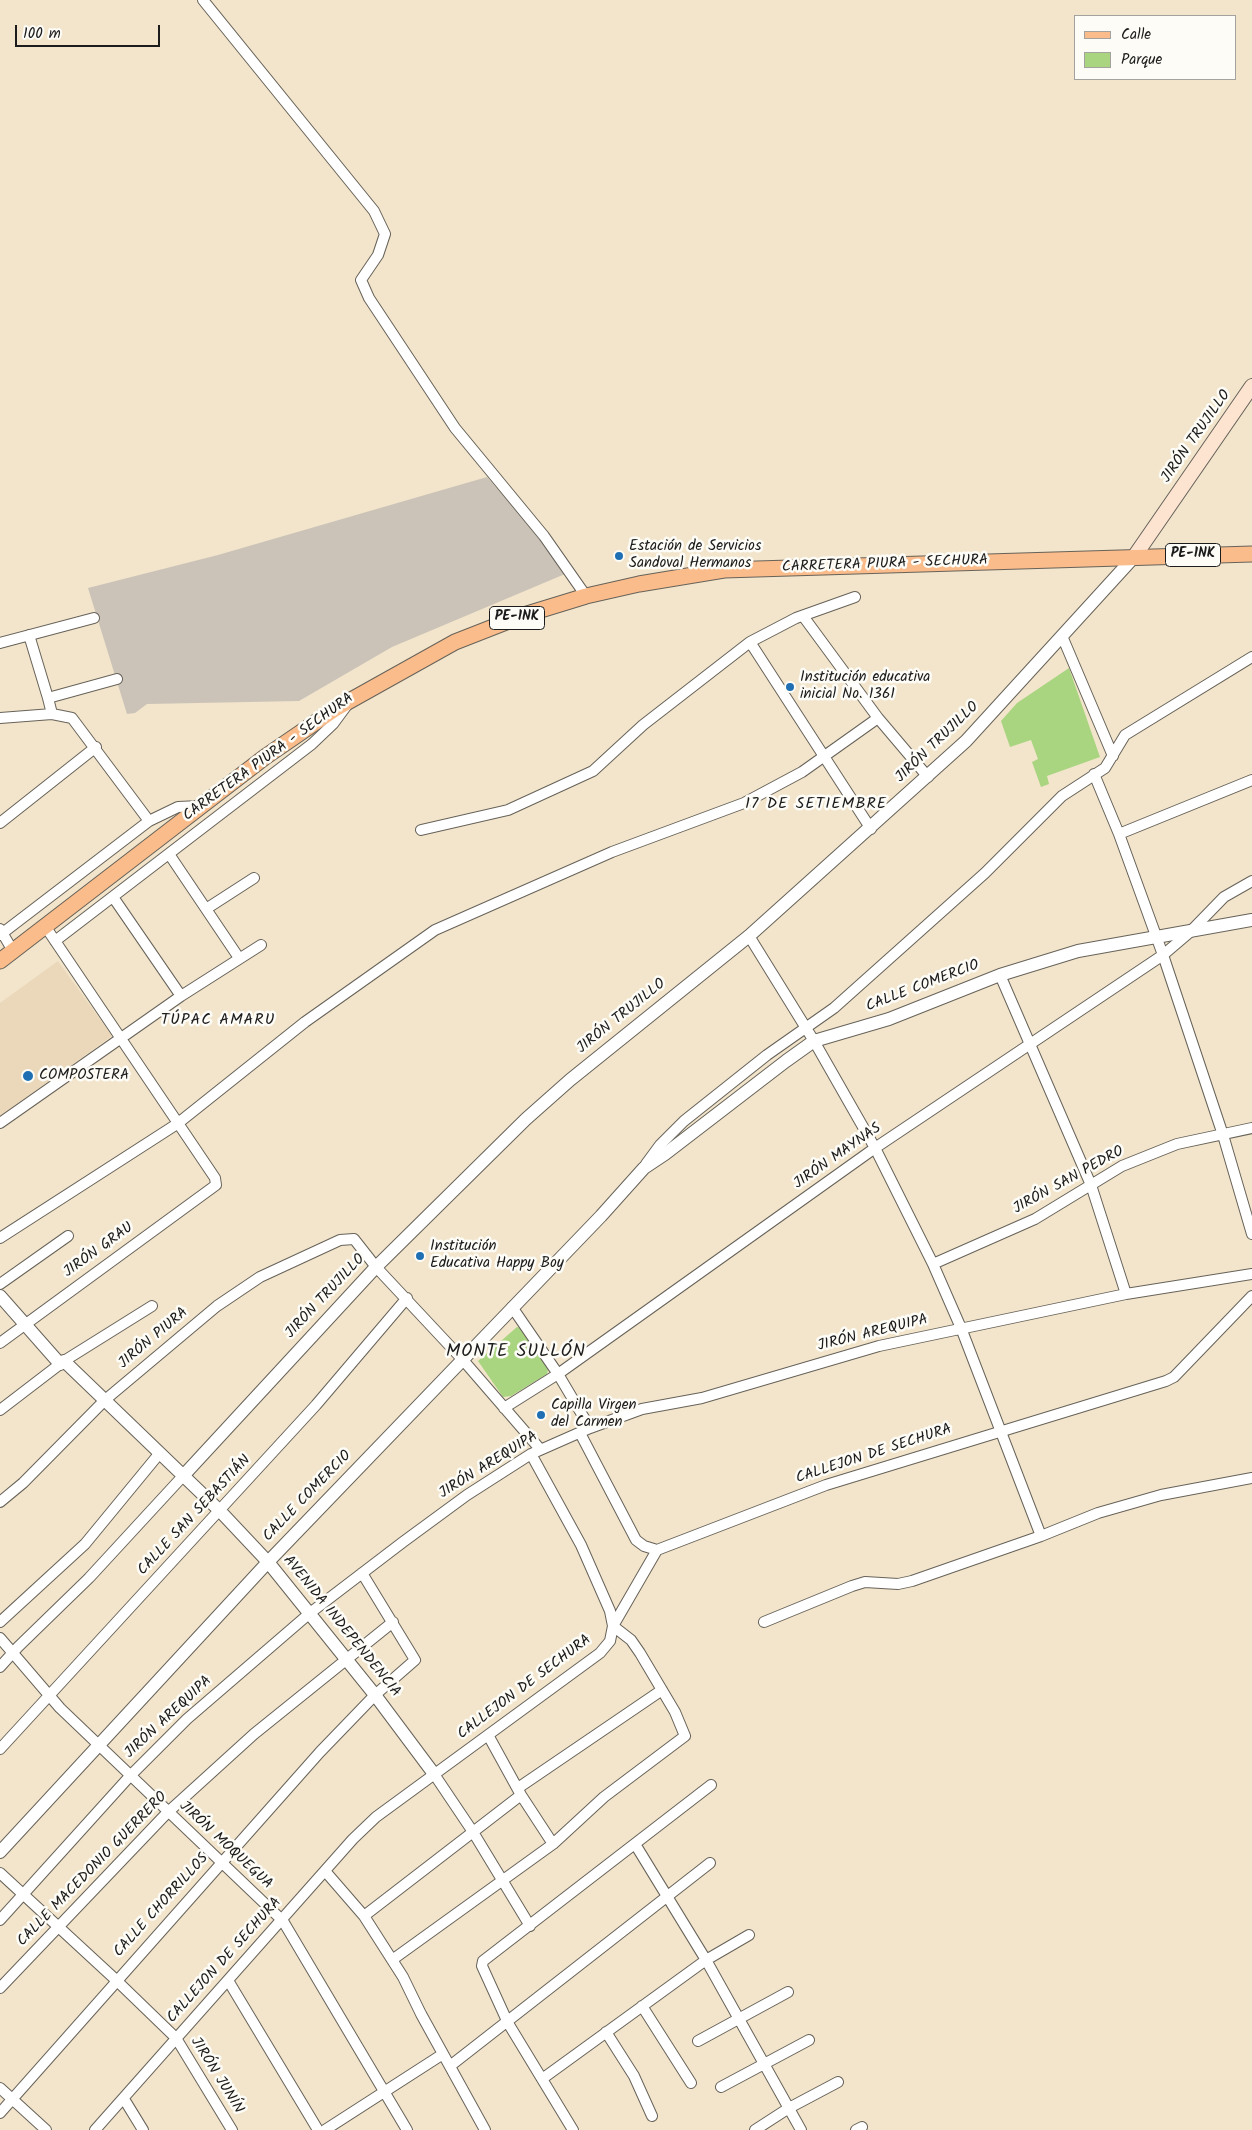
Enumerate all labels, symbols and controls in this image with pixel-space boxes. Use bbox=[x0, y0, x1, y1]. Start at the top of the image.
scale bar bbox=[18, 15, 162, 47]
legend bbox=[1074, 15, 1237, 80]
text: 100 m bbox=[23, 22, 61, 46]
text: Calle bbox=[1121, 23, 1151, 47]
text: Parque bbox=[1121, 48, 1162, 72]
street label: JIRÓN TRUJILLO bbox=[1158, 387, 1236, 487]
place label: Estación de Servicios Sandoval Hermanos bbox=[629, 538, 761, 573]
road number: PE-1NK bbox=[1166, 544, 1220, 566]
marker: Estación de Servicios Sandoval Hermanos bbox=[613, 550, 625, 562]
street label: CARRETERA PIURA - SECHURA bbox=[782, 552, 988, 578]
road number: PE-1NK bbox=[490, 606, 544, 630]
place label: Institución educativa inicial No. 1361 bbox=[800, 669, 930, 704]
marker: Institución educativa inicial No. 1361 bbox=[784, 681, 796, 693]
street label: CARRETERA PIURA - SECHURA bbox=[180, 690, 358, 826]
street label: JIRÓN TRUJILLO bbox=[893, 699, 983, 787]
district label: 17 DE SETIEMBRE bbox=[743, 795, 889, 815]
street label: CALLE COMERCIO bbox=[864, 957, 982, 1017]
street label: JIRÓN TRUJILLO bbox=[574, 976, 670, 1058]
district label: TÚPAC AMARU bbox=[159, 1011, 277, 1031]
place label: COMPOSTERA bbox=[39, 1067, 129, 1085]
marker: COMPOSTERA bbox=[21, 1069, 35, 1083]
street label: JIRÓN MAYNAS bbox=[791, 1120, 885, 1194]
street label: JIRÓN SAN PEDRO bbox=[1011, 1143, 1127, 1219]
street label: JIRÓN GRAU bbox=[61, 1220, 137, 1282]
place label: Institución Educativa Happy Boy bbox=[430, 1238, 564, 1273]
marker: Institución Educativa Happy Boy bbox=[414, 1250, 426, 1262]
street label: JIRÓN TRUJILLO bbox=[282, 1251, 370, 1343]
street label: JIRÓN PIURA bbox=[115, 1305, 193, 1373]
street label: JIRÓN AREQUIPA bbox=[816, 1312, 930, 1356]
district label: MONTE SULLÓN bbox=[445, 1342, 587, 1364]
place label: Capilla Virgen del Carmen bbox=[551, 1397, 637, 1432]
marker: Capilla Virgen del Carmen bbox=[535, 1409, 547, 1421]
street label: CALLEJON DE SECHURA bbox=[794, 1421, 954, 1489]
street label: JIRÓN AREQUIPA bbox=[436, 1428, 542, 1504]
street label: CALLE COMERCIO bbox=[260, 1448, 356, 1546]
street label: CALLE SAN SEBASTIÁN bbox=[135, 1452, 255, 1580]
street label: AVENIDA INDEPENDENCIA bbox=[278, 1552, 404, 1702]
street label: CALLEJON DE SECHURA bbox=[455, 1632, 595, 1744]
street label: JIRÓN AREQUIPA bbox=[122, 1673, 216, 1763]
street label: CALLE MACEDONIO GUERRERO bbox=[14, 1789, 172, 1951]
street label: JIRÓN MOQUEGUA bbox=[174, 1798, 276, 1894]
street label: CALLE CHORRILLOS bbox=[111, 1850, 213, 1962]
street label: CALLEJON DE SECHURA bbox=[164, 1895, 286, 2027]
street label: JIRÓN JUNÍN bbox=[185, 2034, 247, 2118]

